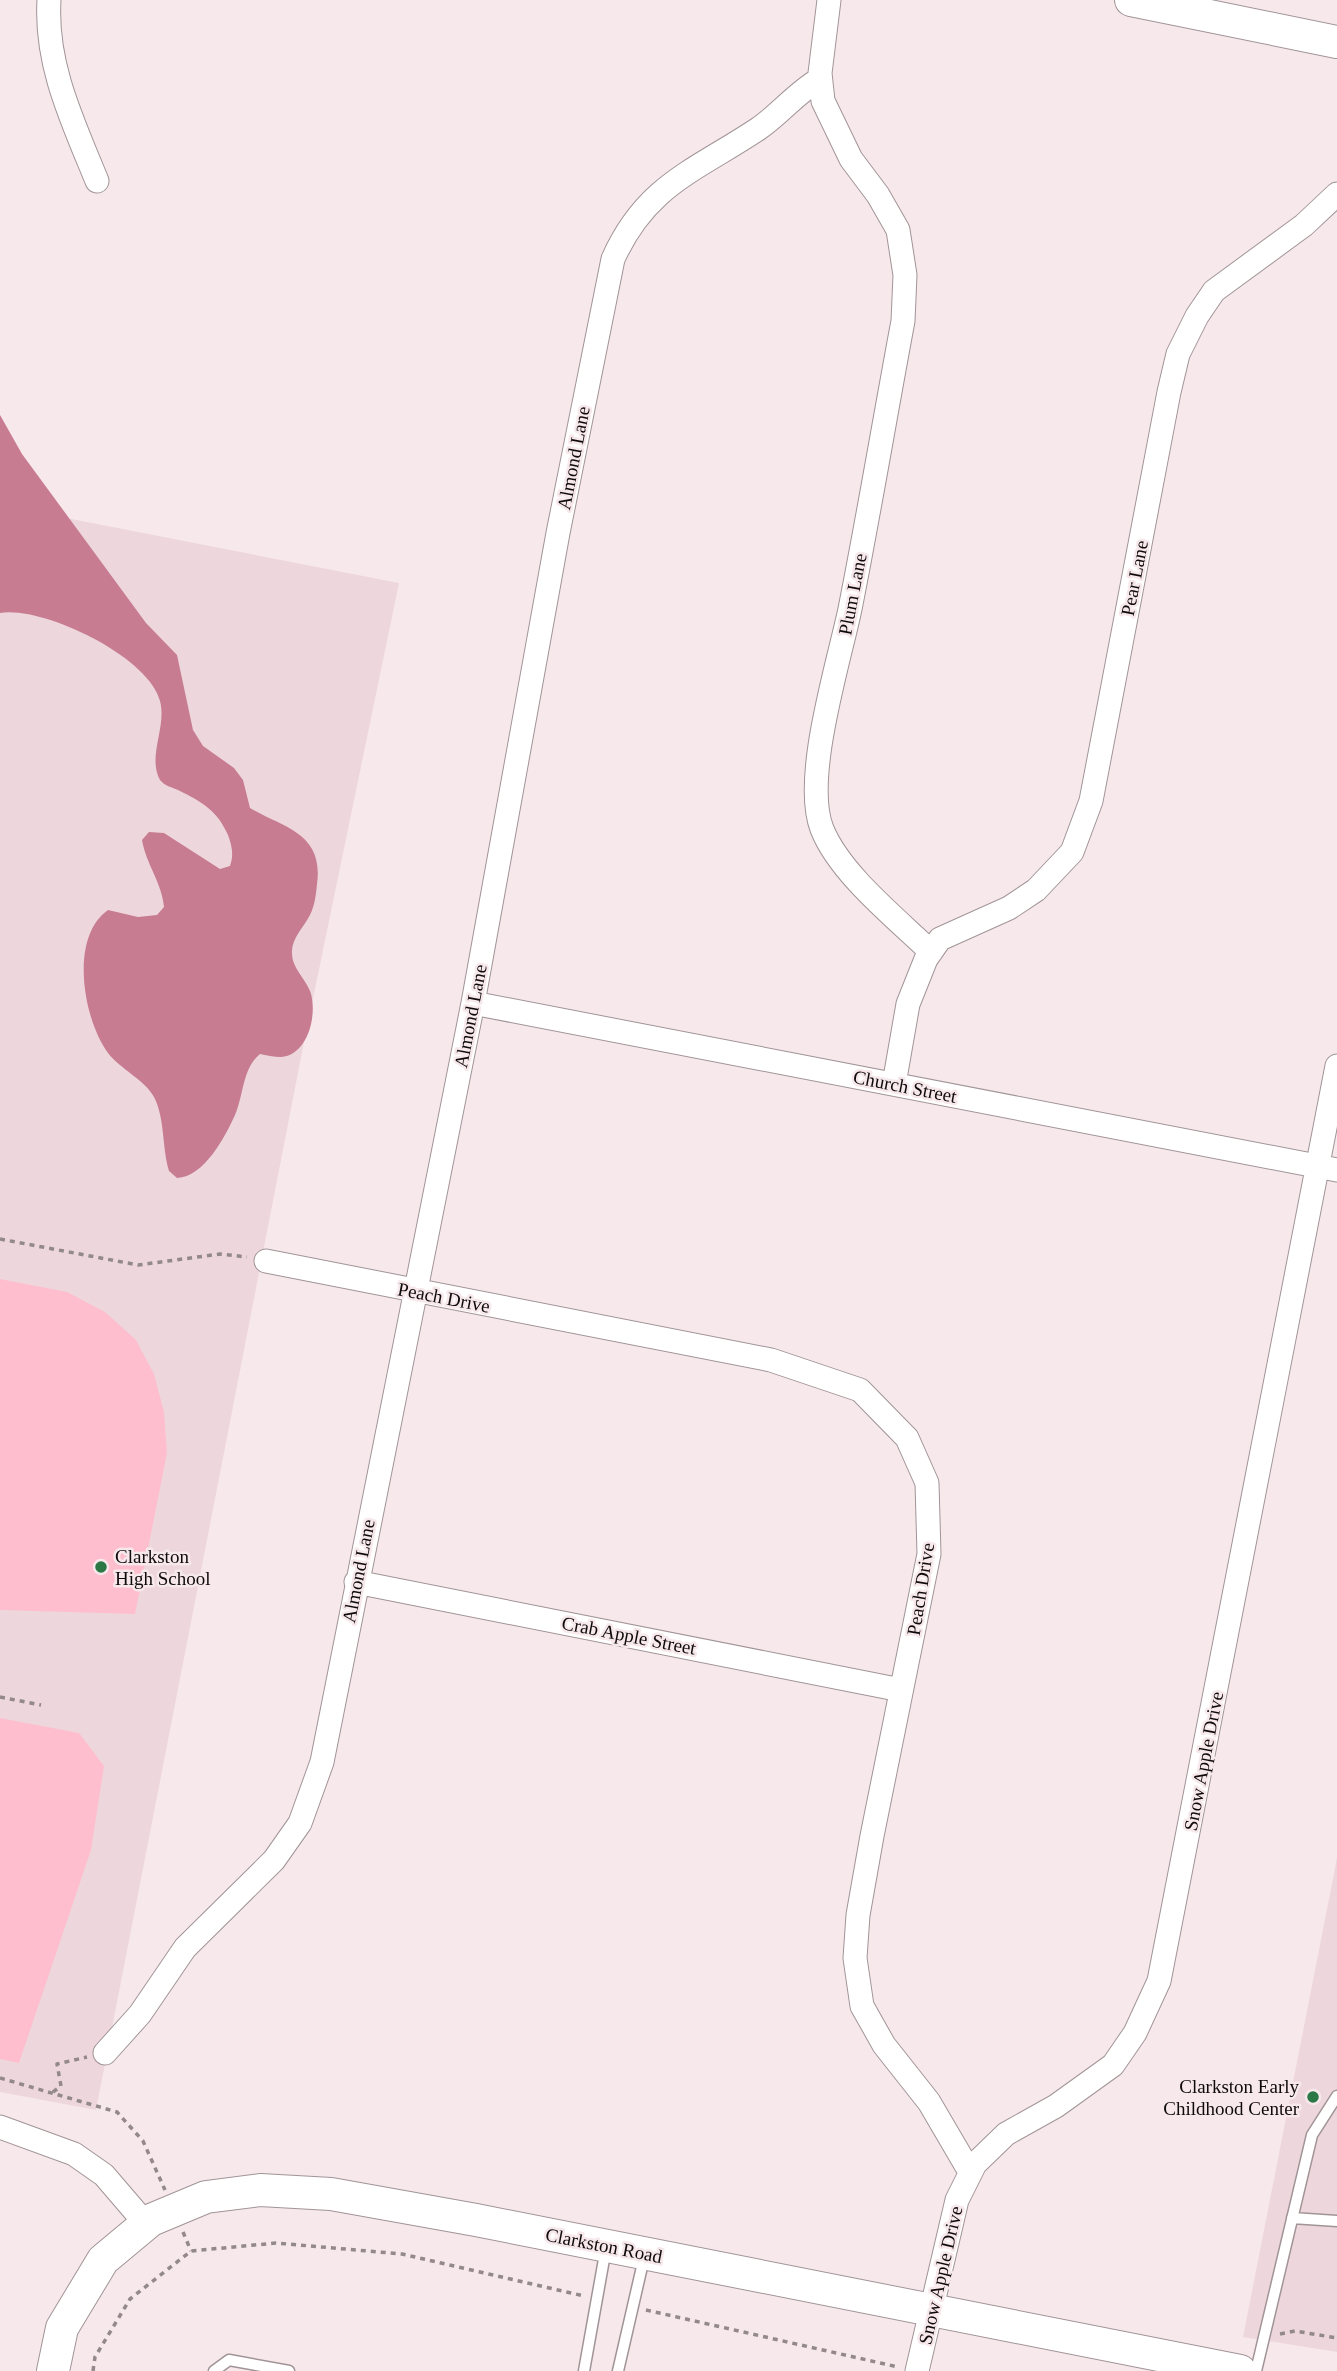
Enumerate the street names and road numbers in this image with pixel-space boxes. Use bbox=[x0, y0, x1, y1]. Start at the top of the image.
street label: Almond Lane bbox=[553, 405, 594, 512]
street label: Pear Lane bbox=[1117, 539, 1152, 618]
street label: Plum Lane bbox=[834, 551, 871, 637]
street label: Almond Lane bbox=[450, 963, 491, 1070]
street label: Church Street bbox=[851, 1066, 959, 1107]
street label: Peach Drive bbox=[396, 1278, 492, 1317]
street label: Almond Lane bbox=[338, 1518, 379, 1625]
street label: Peach Drive bbox=[903, 1541, 938, 1637]
street label: Crab Apple Street bbox=[560, 1612, 698, 1659]
street label: Snow Apple Drive bbox=[1180, 1690, 1227, 1833]
street label: Snow Apple Drive bbox=[914, 2204, 967, 2346]
street label: Clarkston Road bbox=[544, 2224, 665, 2267]

